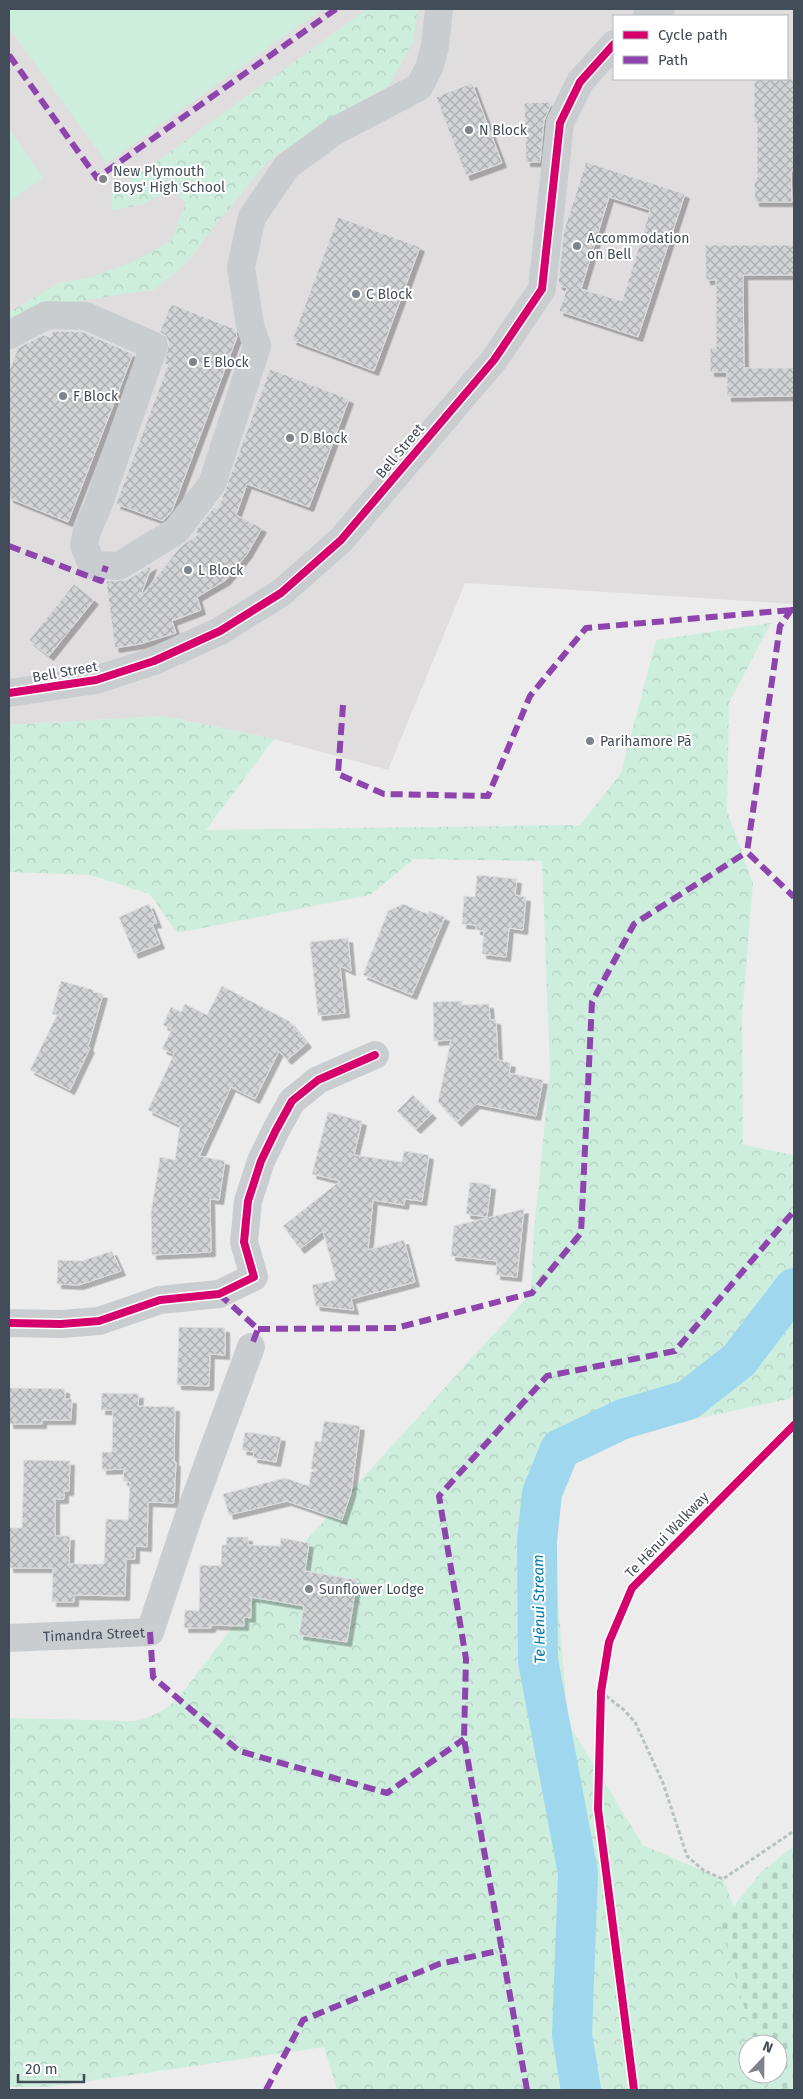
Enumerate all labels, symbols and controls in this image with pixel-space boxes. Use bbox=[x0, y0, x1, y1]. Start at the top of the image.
legend bbox=[613, 15, 788, 80]
text: Cycle path bbox=[658, 26, 728, 44]
text: Path bbox=[658, 51, 688, 69]
place label: N Block bbox=[479, 122, 528, 139]
marker: N Block bbox=[463, 124, 475, 136]
place label: New Plymouth Boys' High School bbox=[113, 163, 225, 196]
marker: New Plymouth Boys' High School bbox=[97, 173, 109, 185]
place label: Accommodation on Bell bbox=[587, 230, 690, 263]
marker: Accommodation on Bell bbox=[571, 240, 583, 252]
place label: C Block bbox=[366, 286, 413, 303]
marker: C Block bbox=[350, 288, 362, 300]
place label: E Block bbox=[203, 354, 250, 371]
marker: E Block bbox=[187, 356, 199, 368]
place label: F Block bbox=[73, 388, 119, 405]
marker: F Block bbox=[57, 390, 69, 402]
street label: Bell Street bbox=[372, 420, 428, 482]
place label: D Block bbox=[300, 430, 348, 447]
marker: D Block bbox=[284, 432, 296, 444]
place label: L Block bbox=[198, 562, 244, 579]
marker: L Block bbox=[182, 564, 194, 576]
street label: Bell Street bbox=[31, 658, 100, 686]
place label: Parihamore Pā bbox=[600, 733, 692, 750]
marker: Parihamore Pā bbox=[584, 735, 596, 747]
street label: Te Hēnui Walkway bbox=[622, 1488, 712, 1582]
water label: Te Hēnui Stream bbox=[529, 1554, 549, 1664]
place label: Sunflower Lodge bbox=[319, 1581, 424, 1598]
marker: Sunflower Lodge bbox=[303, 1583, 315, 1595]
street label: Timandra Street bbox=[43, 1624, 146, 1645]
north arrow bbox=[738, 2034, 788, 2084]
text: N bbox=[760, 2038, 775, 2057]
scale bar bbox=[18, 2052, 84, 2084]
text: 20 m bbox=[25, 2060, 58, 2078]

